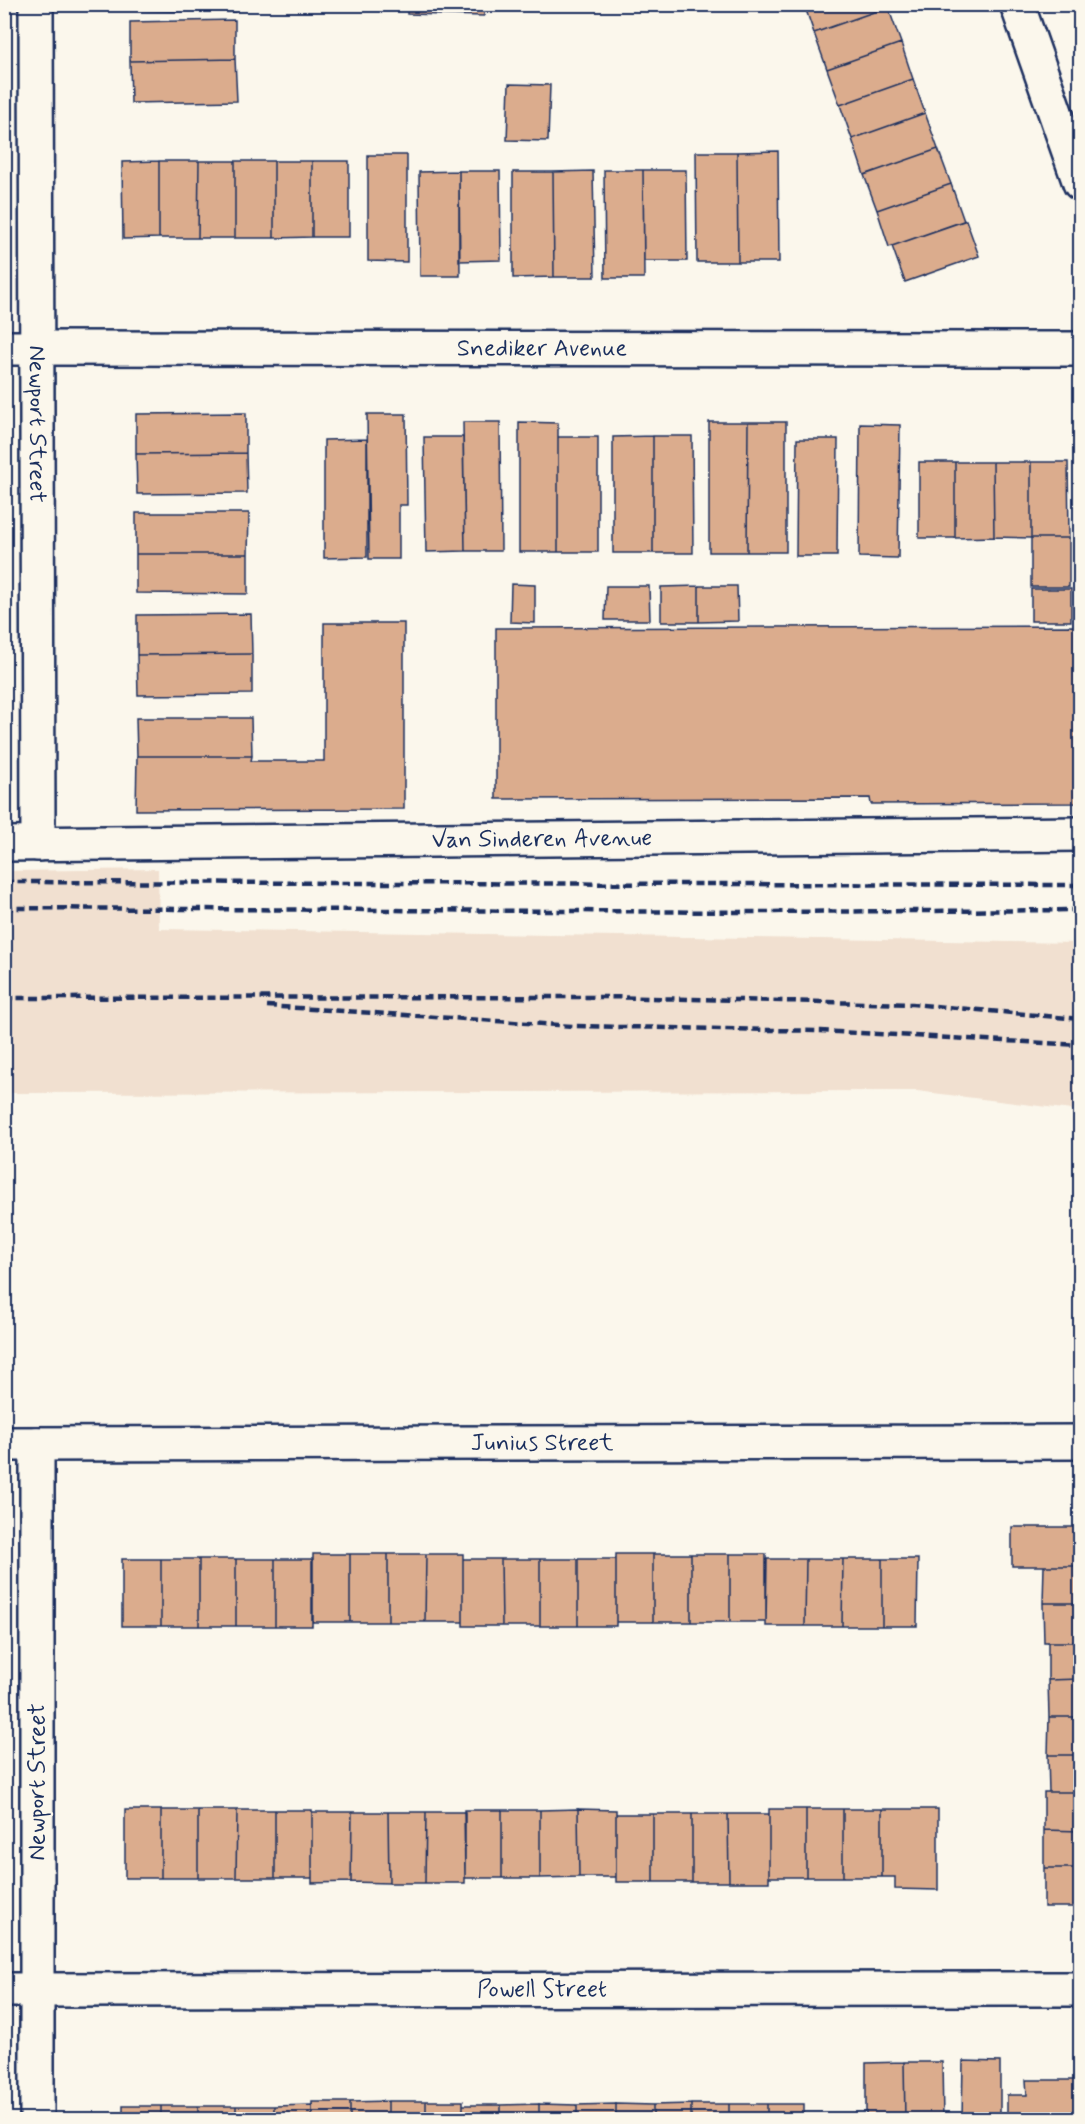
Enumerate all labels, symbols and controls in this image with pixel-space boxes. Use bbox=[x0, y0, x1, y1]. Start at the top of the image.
street label: Snediker Avenue bbox=[457, 333, 627, 364]
street label: Newport Street bbox=[21, 345, 53, 503]
street label: Van Sinderen Avenue bbox=[432, 822, 652, 856]
street label: Junius Street bbox=[471, 1427, 613, 1459]
street label: Newport Street bbox=[22, 1703, 53, 1861]
street label: Powell Street bbox=[477, 1974, 607, 2005]

